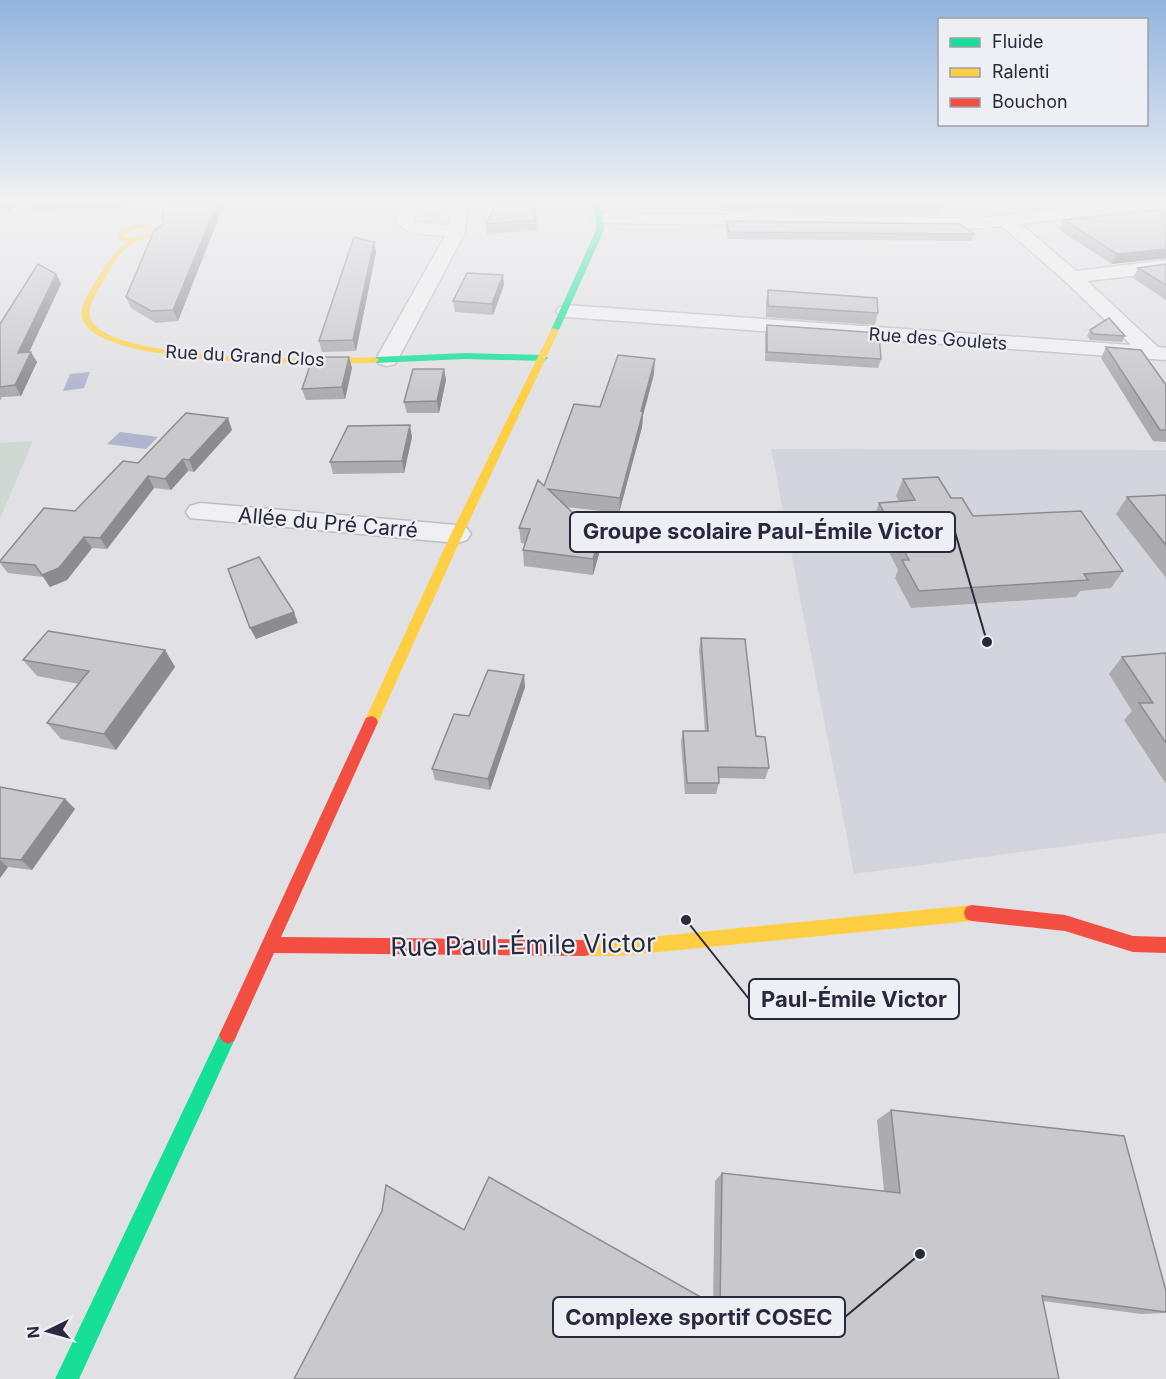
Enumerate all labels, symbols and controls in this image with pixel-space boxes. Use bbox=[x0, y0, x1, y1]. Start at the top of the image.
legend bbox=[938, 18, 1148, 126]
text: Fluide bbox=[992, 31, 1044, 52]
text: Ralenti bbox=[992, 61, 1049, 82]
text: Bouchon bbox=[992, 91, 1068, 112]
street label: Rue des Goulets bbox=[868, 323, 1008, 354]
street label: Rue du Grand Clos bbox=[165, 341, 325, 370]
street label: Allée du Pré Carré bbox=[237, 502, 419, 543]
callout: Groupe scolaire Paul-Émile Victor bbox=[570, 512, 955, 552]
text: Groupe scolaire Paul-Émile Victor bbox=[583, 518, 943, 544]
street label: Rue Paul-Émile Victor bbox=[390, 927, 656, 962]
callout: Paul-Émile Victor bbox=[749, 979, 959, 1019]
text: Paul-Émile Victor bbox=[761, 986, 947, 1012]
callout: Complexe sportif COSEC bbox=[553, 1297, 845, 1337]
north arrow bbox=[18, 1301, 78, 1361]
text: Complexe sportif COSEC bbox=[565, 1304, 833, 1330]
text: N bbox=[23, 1325, 44, 1339]

